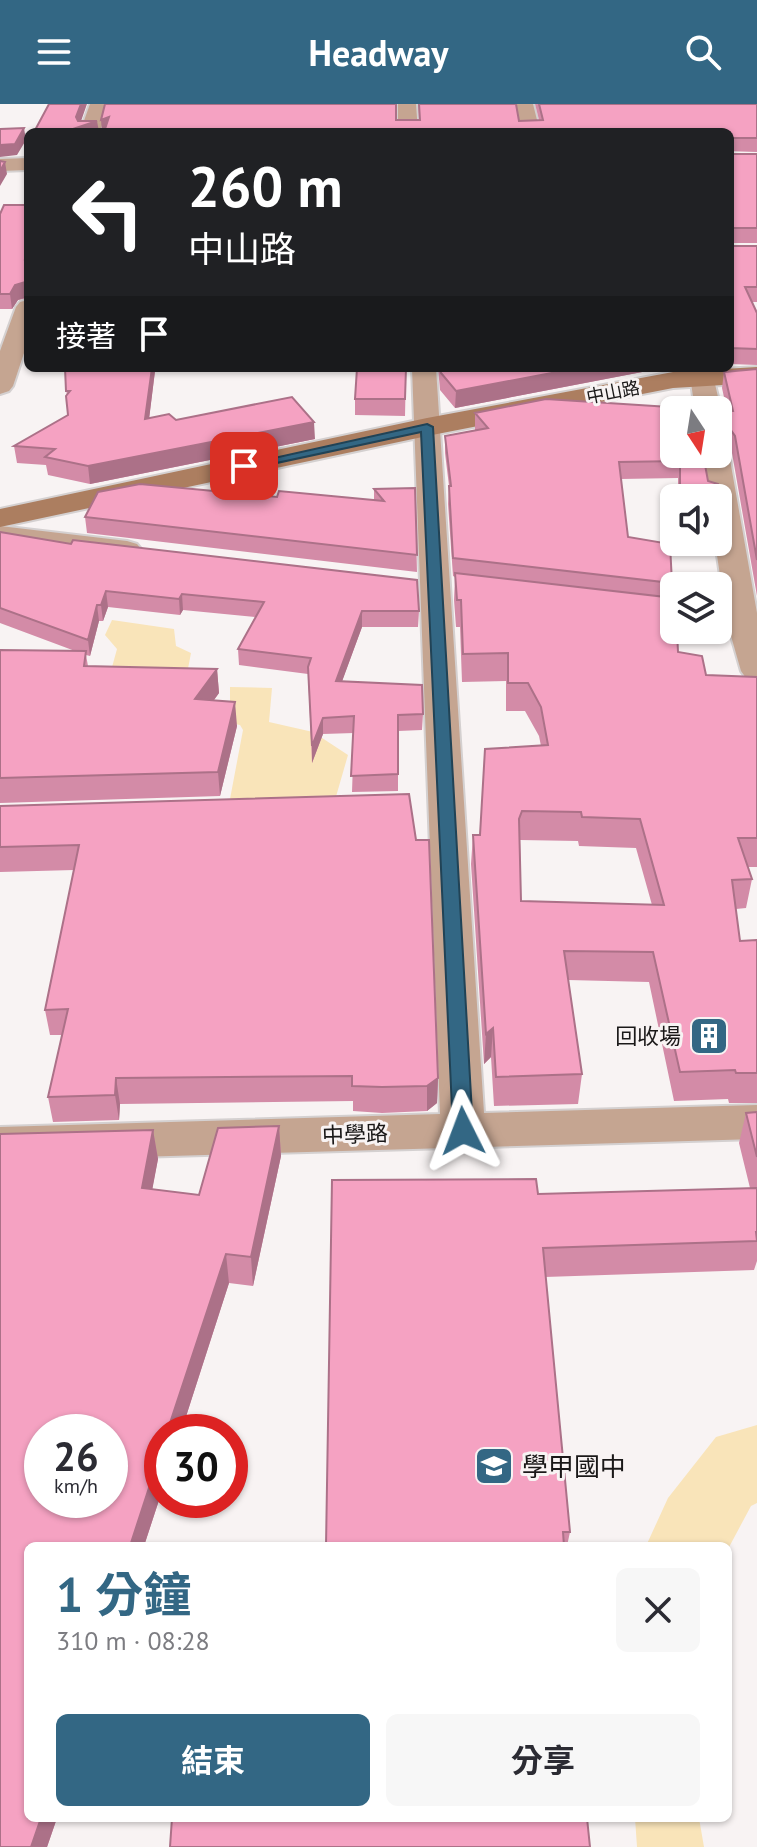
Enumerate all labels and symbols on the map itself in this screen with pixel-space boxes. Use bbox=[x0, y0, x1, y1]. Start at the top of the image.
street label: 中山路 bbox=[584, 376, 642, 408]
north arrow bbox=[660, 396, 732, 468]
pin bbox=[210, 432, 278, 500]
building icon: 回收場 bbox=[688, 1015, 730, 1057]
place label: 回收場 bbox=[615, 1022, 681, 1050]
position arrow bbox=[421, 1089, 505, 1173]
street label: 中學路 bbox=[322, 1119, 388, 1149]
speed limit sign: 30 bbox=[144, 1414, 248, 1518]
school or university icon: 學甲國中 bbox=[473, 1445, 515, 1487]
place label: 學甲國中 bbox=[522, 1450, 626, 1483]

